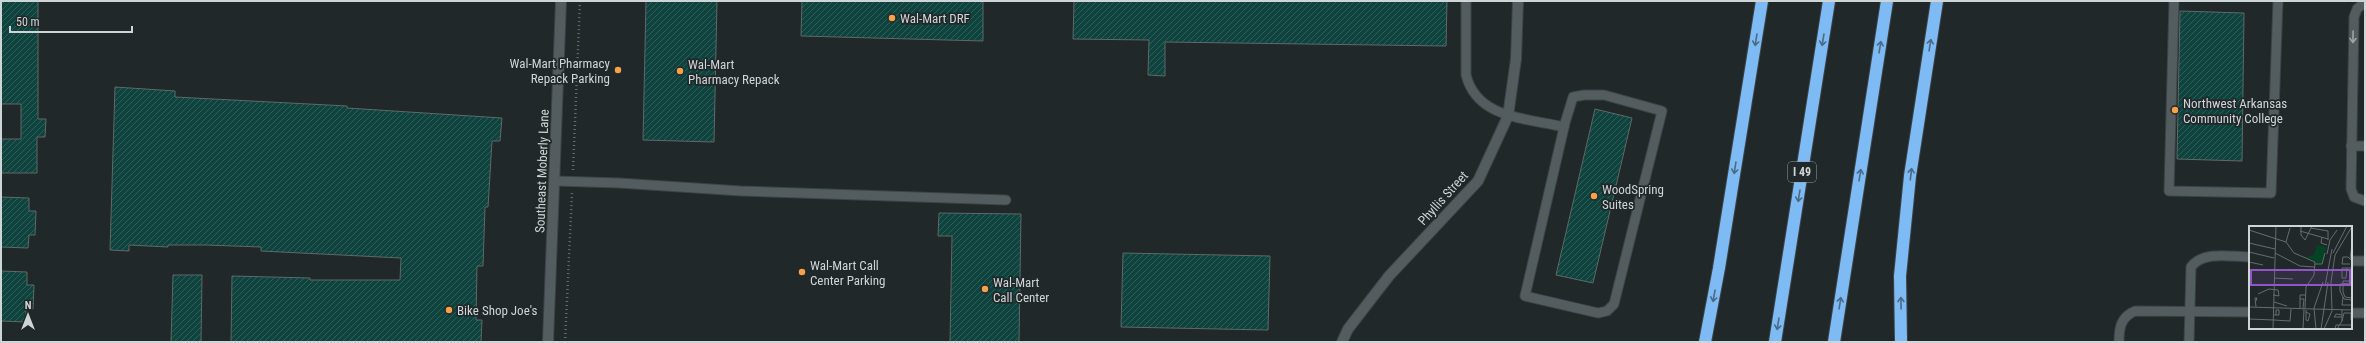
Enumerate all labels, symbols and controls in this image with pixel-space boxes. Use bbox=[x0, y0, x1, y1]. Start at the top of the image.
scale bar bbox=[10, 8, 132, 34]
place label: Wal-Mart DRF bbox=[900, 11, 970, 26]
marker: Wal-Mart DRF bbox=[887, 13, 897, 23]
text: 50 m bbox=[16, 15, 40, 29]
one-way arrow bbox=[2350, 30, 2357, 43]
one-way arrow bbox=[1752, 33, 1760, 46]
one-way arrow bbox=[1819, 33, 1827, 46]
one-way arrow bbox=[1926, 39, 1934, 52]
one-way arrow bbox=[1876, 40, 1884, 53]
place label: Wal-Mart Pharmacy Repack Parking bbox=[510, 56, 611, 86]
place label: Wal-Mart Pharmacy Repack bbox=[688, 57, 780, 87]
marker: Wal-Mart Pharmacy Repack Parking bbox=[613, 65, 623, 75]
marker: Wal-Mart Pharmacy Repack bbox=[675, 66, 685, 76]
place label: Northwest Arkansas Community College bbox=[2183, 96, 2287, 126]
marker: Northwest Arkansas Community College bbox=[2170, 105, 2180, 115]
street label: Southeast Moberly Lane bbox=[532, 109, 552, 233]
one-way arrow bbox=[1731, 161, 1739, 174]
road number: I 49 bbox=[1788, 162, 1816, 182]
one-way arrow bbox=[1907, 167, 1914, 180]
street label: Phyllis Street bbox=[1415, 168, 1471, 228]
one-way arrow bbox=[1856, 169, 1864, 182]
place label: WoodSpring Suites bbox=[1602, 182, 1664, 212]
one-way arrow bbox=[1795, 189, 1803, 202]
marker: WoodSpring Suites bbox=[1589, 191, 1599, 201]
inset map bbox=[2249, 226, 2352, 329]
place label: Wal-Mart Call Center Parking bbox=[810, 258, 886, 288]
marker: Wal-Mart Call Center Parking bbox=[797, 267, 807, 277]
place label: Wal-Mart Call Center bbox=[993, 275, 1049, 305]
marker: Wal-Mart Call Center bbox=[980, 284, 990, 294]
one-way arrow bbox=[1710, 289, 1718, 302]
north arrow bbox=[8, 295, 48, 335]
one-way arrow bbox=[1836, 297, 1844, 310]
one-way arrow bbox=[1897, 297, 1905, 310]
text: N bbox=[25, 299, 32, 312]
place label: Bike Shop Joe's bbox=[457, 303, 537, 318]
marker: Bike Shop Joe's bbox=[444, 305, 454, 315]
one-way arrow bbox=[1774, 317, 1782, 330]

